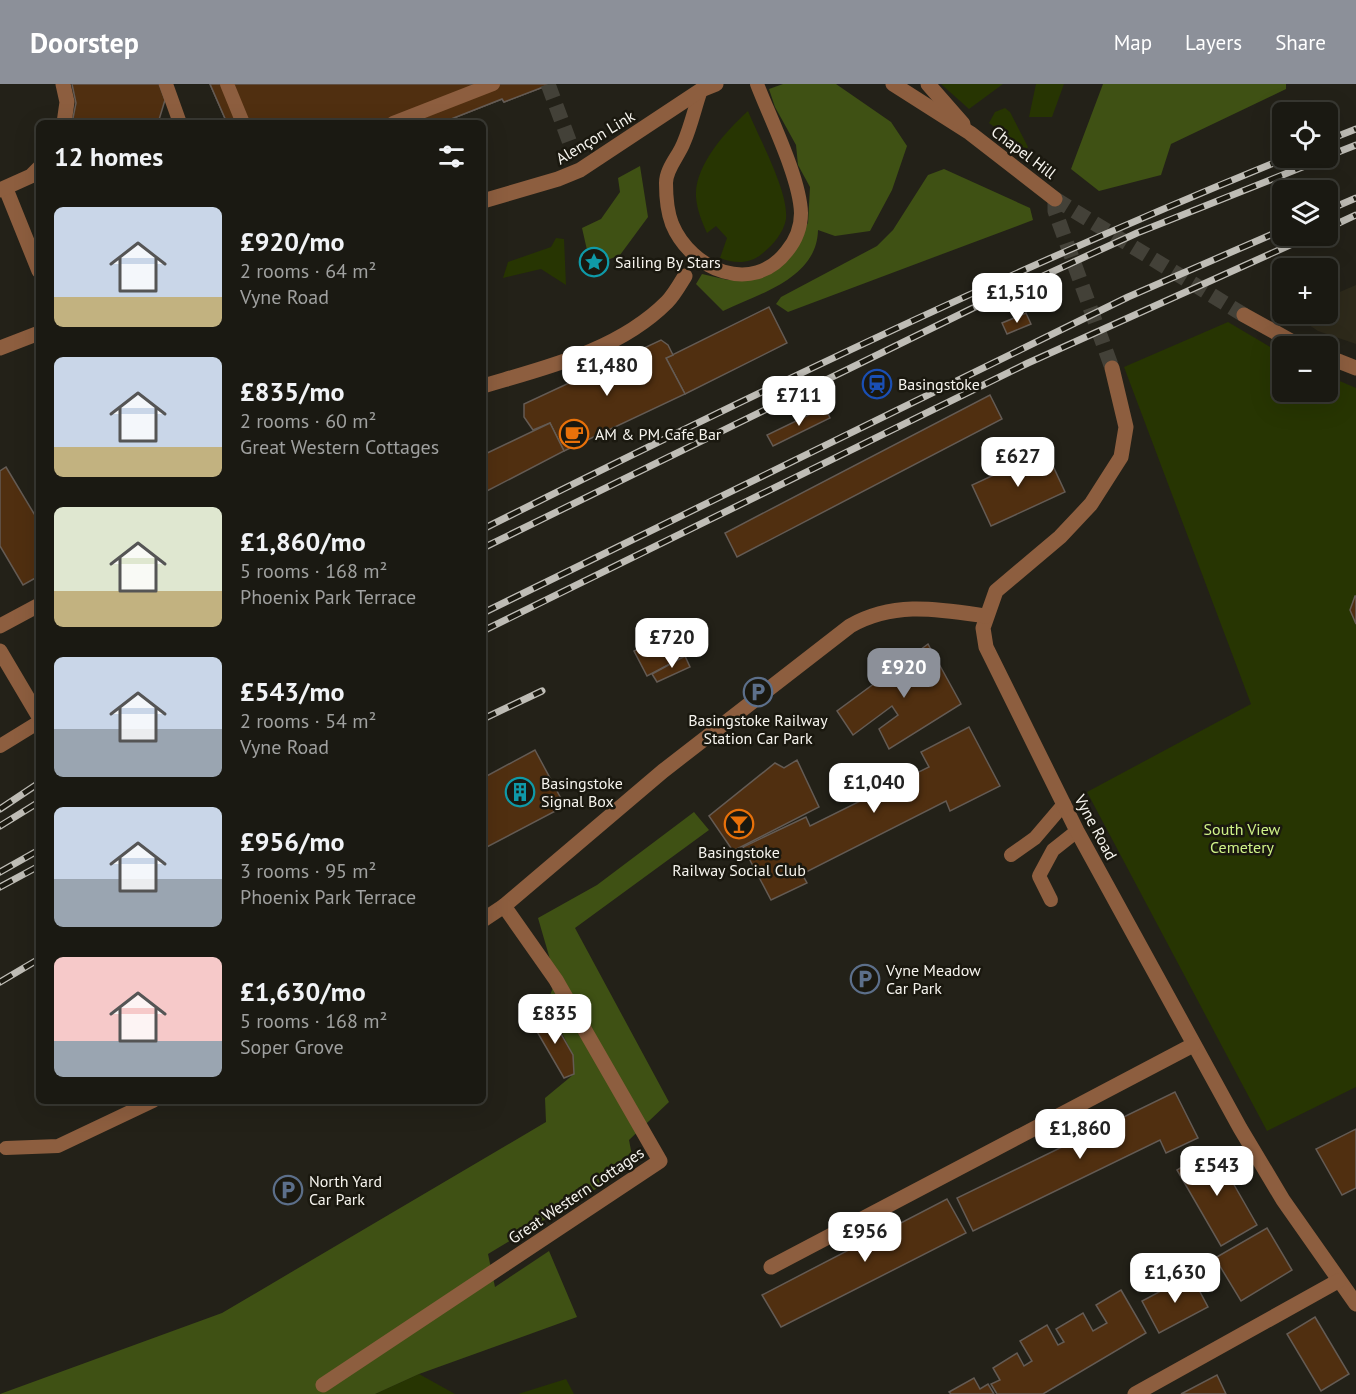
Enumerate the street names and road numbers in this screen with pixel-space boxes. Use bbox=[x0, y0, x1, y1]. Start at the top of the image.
street label: Alençon Link bbox=[552, 106, 638, 168]
street label: Chapel Hill bbox=[988, 121, 1061, 183]
street label: Vyne Road bbox=[1070, 790, 1122, 863]
street label: Great Western Cottages bbox=[504, 1142, 648, 1248]

